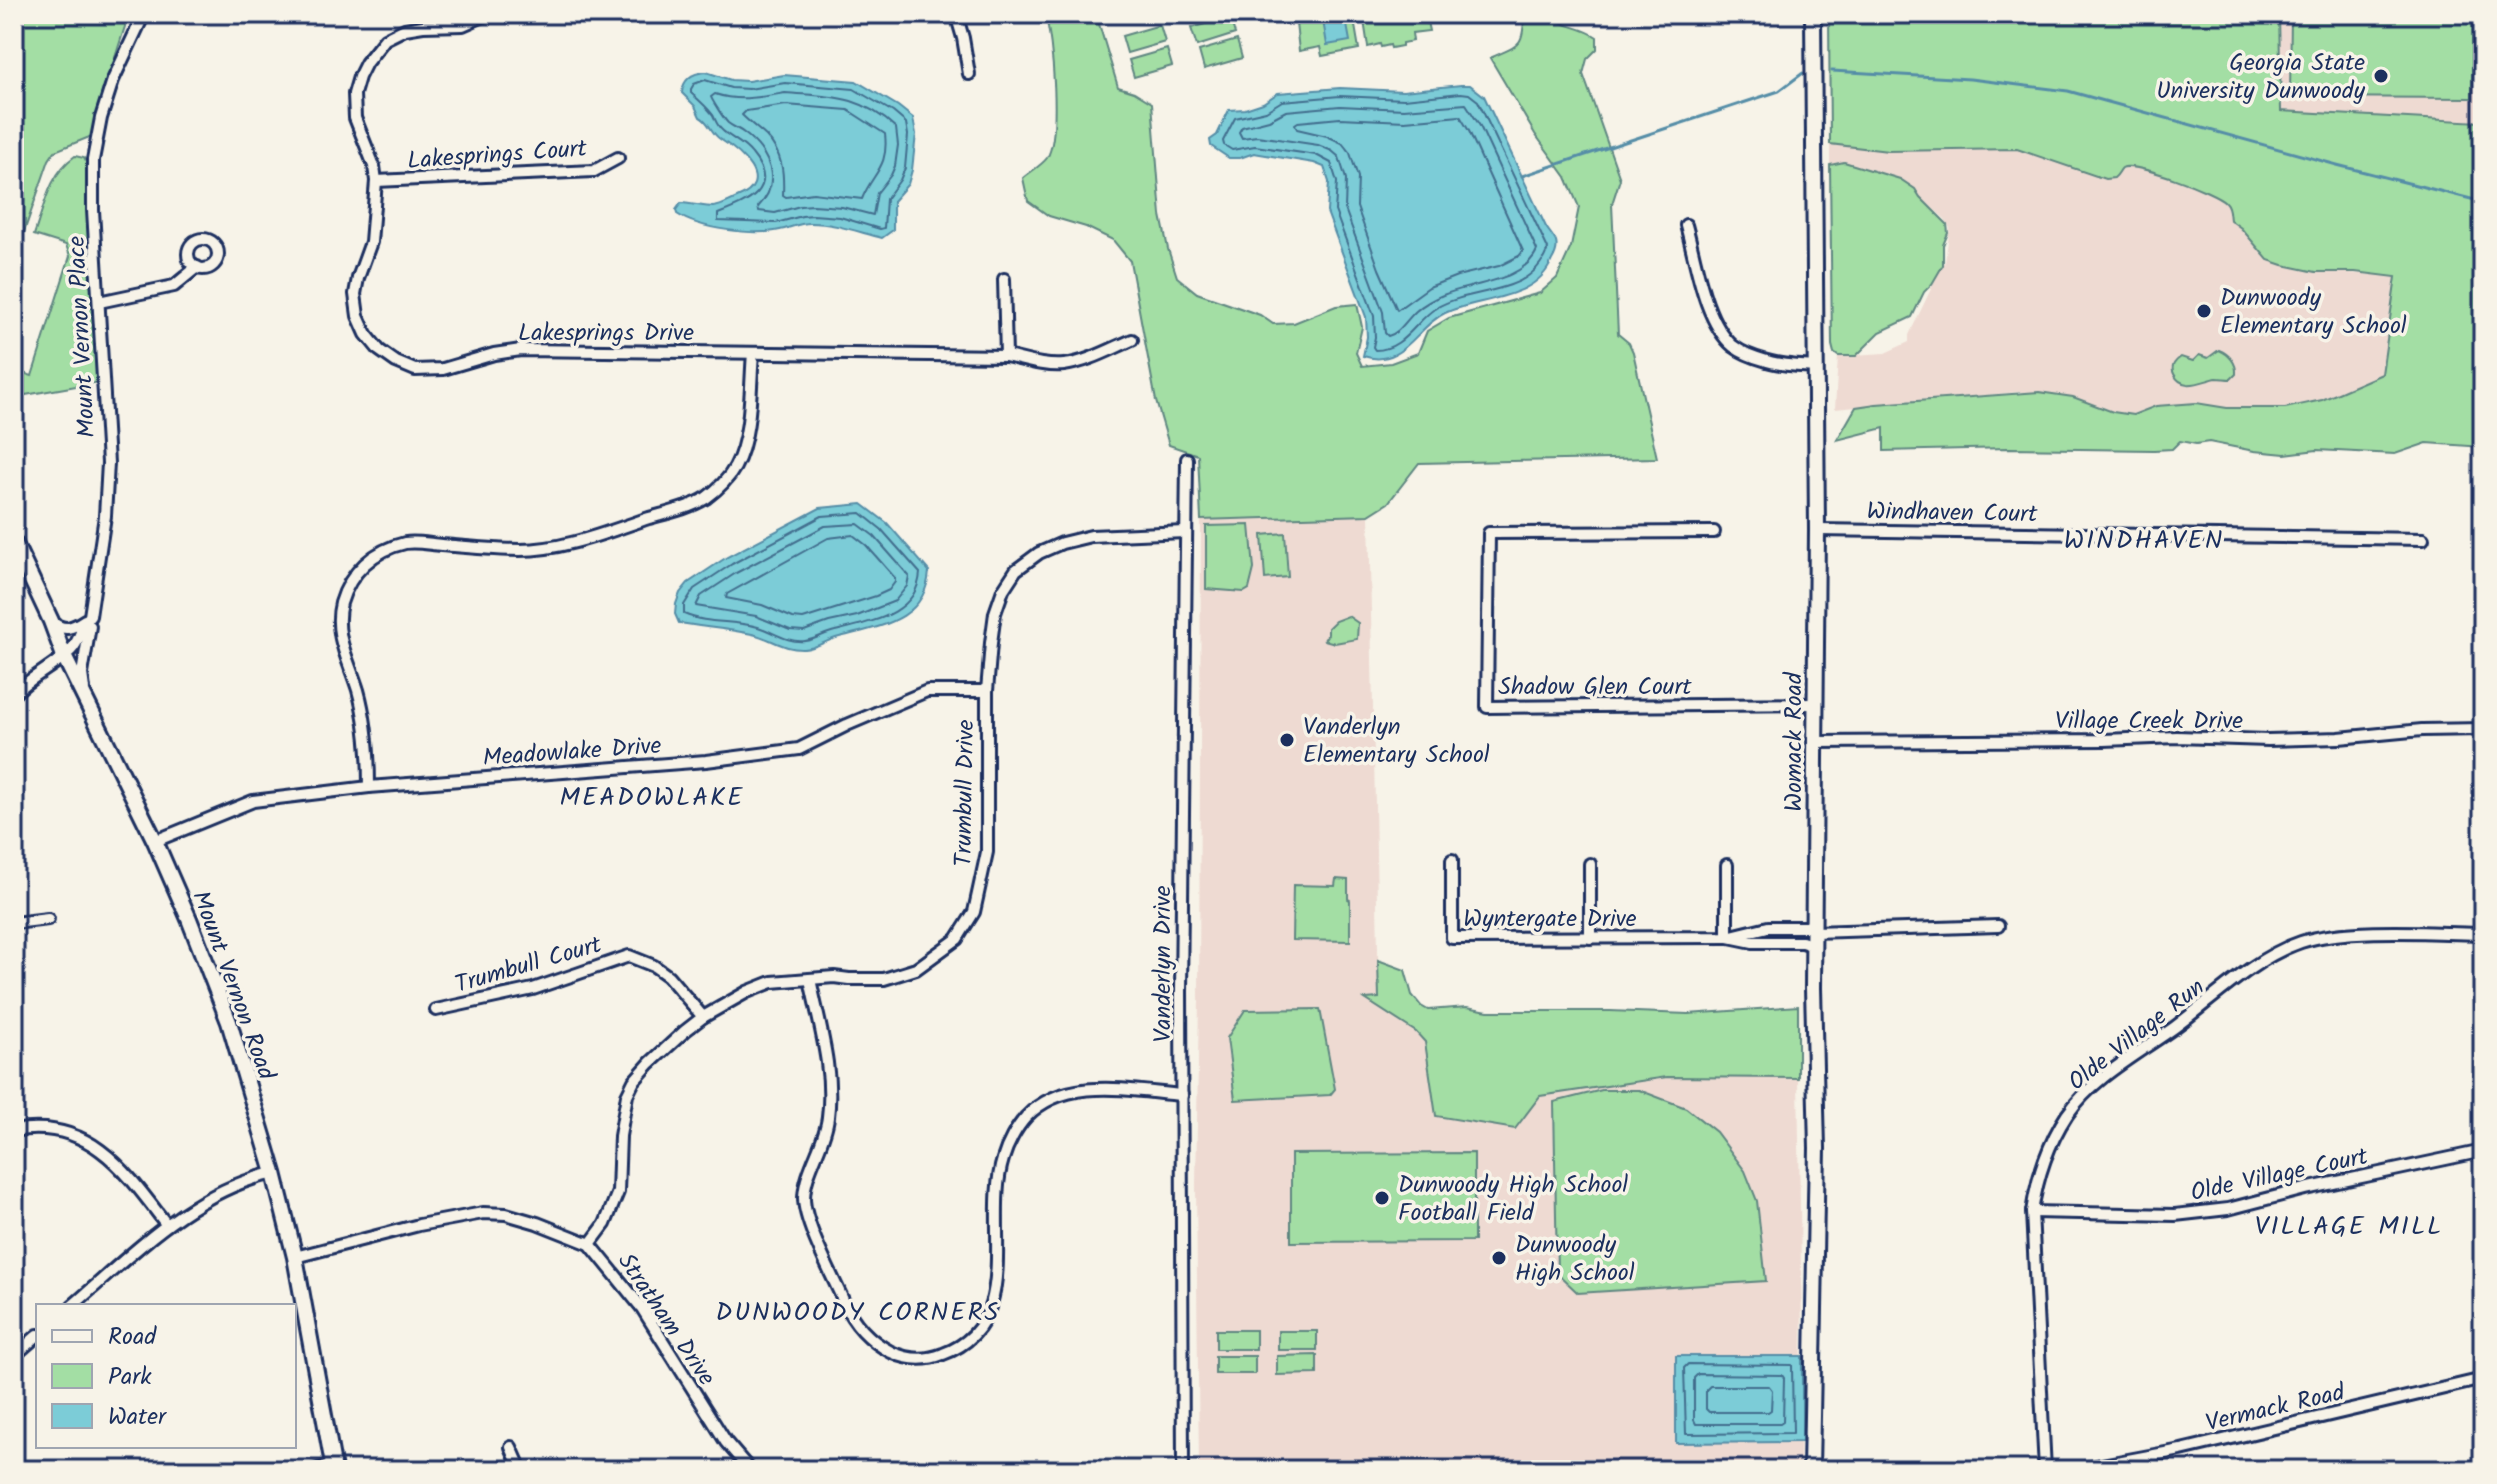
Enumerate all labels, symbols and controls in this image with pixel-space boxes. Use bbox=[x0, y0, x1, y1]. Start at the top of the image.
place label: Georgia State University Dunwoody bbox=[2156, 44, 2366, 111]
marker: Georgia State University Dunwoody bbox=[2372, 67, 2390, 85]
street label: Lakesprings Court bbox=[406, 130, 589, 181]
street label: Mount Vernon Place bbox=[58, 235, 107, 439]
place label: Dunwoody Elementary School bbox=[2220, 279, 2407, 346]
marker: Dunwoody Elementary School bbox=[2195, 302, 2213, 320]
street label: Lakesprings Drive bbox=[518, 314, 694, 353]
street label: Windhaven Court bbox=[1866, 493, 2038, 534]
district label: WINDHAVEN bbox=[2064, 520, 2224, 562]
street label: Shadow Glen Court bbox=[1498, 668, 1692, 707]
street label: Womack Road bbox=[1775, 671, 1814, 812]
street label: Village Creek Drive bbox=[2055, 702, 2243, 741]
place label: Vanderlyn Elementary School bbox=[1303, 708, 1490, 775]
street label: Trumbull Drive bbox=[945, 719, 986, 867]
street label: Meadowlake Drive bbox=[482, 727, 663, 778]
marker: Vanderlyn Elementary School bbox=[1278, 731, 1296, 749]
district label: MEADOWLAKE bbox=[559, 777, 745, 819]
street label: Mount Vernon Road bbox=[180, 885, 285, 1087]
street label: Vanderlyn Drive bbox=[1144, 885, 1183, 1043]
street label: Wyntergate Drive bbox=[1463, 900, 1637, 939]
street label: Trumbull Court bbox=[450, 926, 607, 1005]
street label: Olde Village Run bbox=[2060, 969, 2214, 1101]
street label: Olde Village Court bbox=[2187, 1137, 2372, 1213]
place label: Dunwoody High School Football Field bbox=[1398, 1166, 1628, 1233]
marker: Dunwoody High School Football Field bbox=[1373, 1189, 1391, 1207]
district label: VILLAGE MILL bbox=[2255, 1206, 2443, 1248]
place label: Dunwoody High School bbox=[1515, 1226, 1635, 1293]
street label: Stratham Drive bbox=[607, 1245, 725, 1395]
marker: Dunwoody High School bbox=[1490, 1249, 1508, 1267]
district label: DUNWOODY CORNERS bbox=[716, 1292, 1000, 1334]
legend bbox=[36, 1304, 296, 1448]
text: Road bbox=[108, 1318, 157, 1357]
text: Park bbox=[108, 1358, 152, 1397]
street label: Vermack Road bbox=[2202, 1373, 2350, 1443]
text: Water bbox=[108, 1398, 168, 1437]

